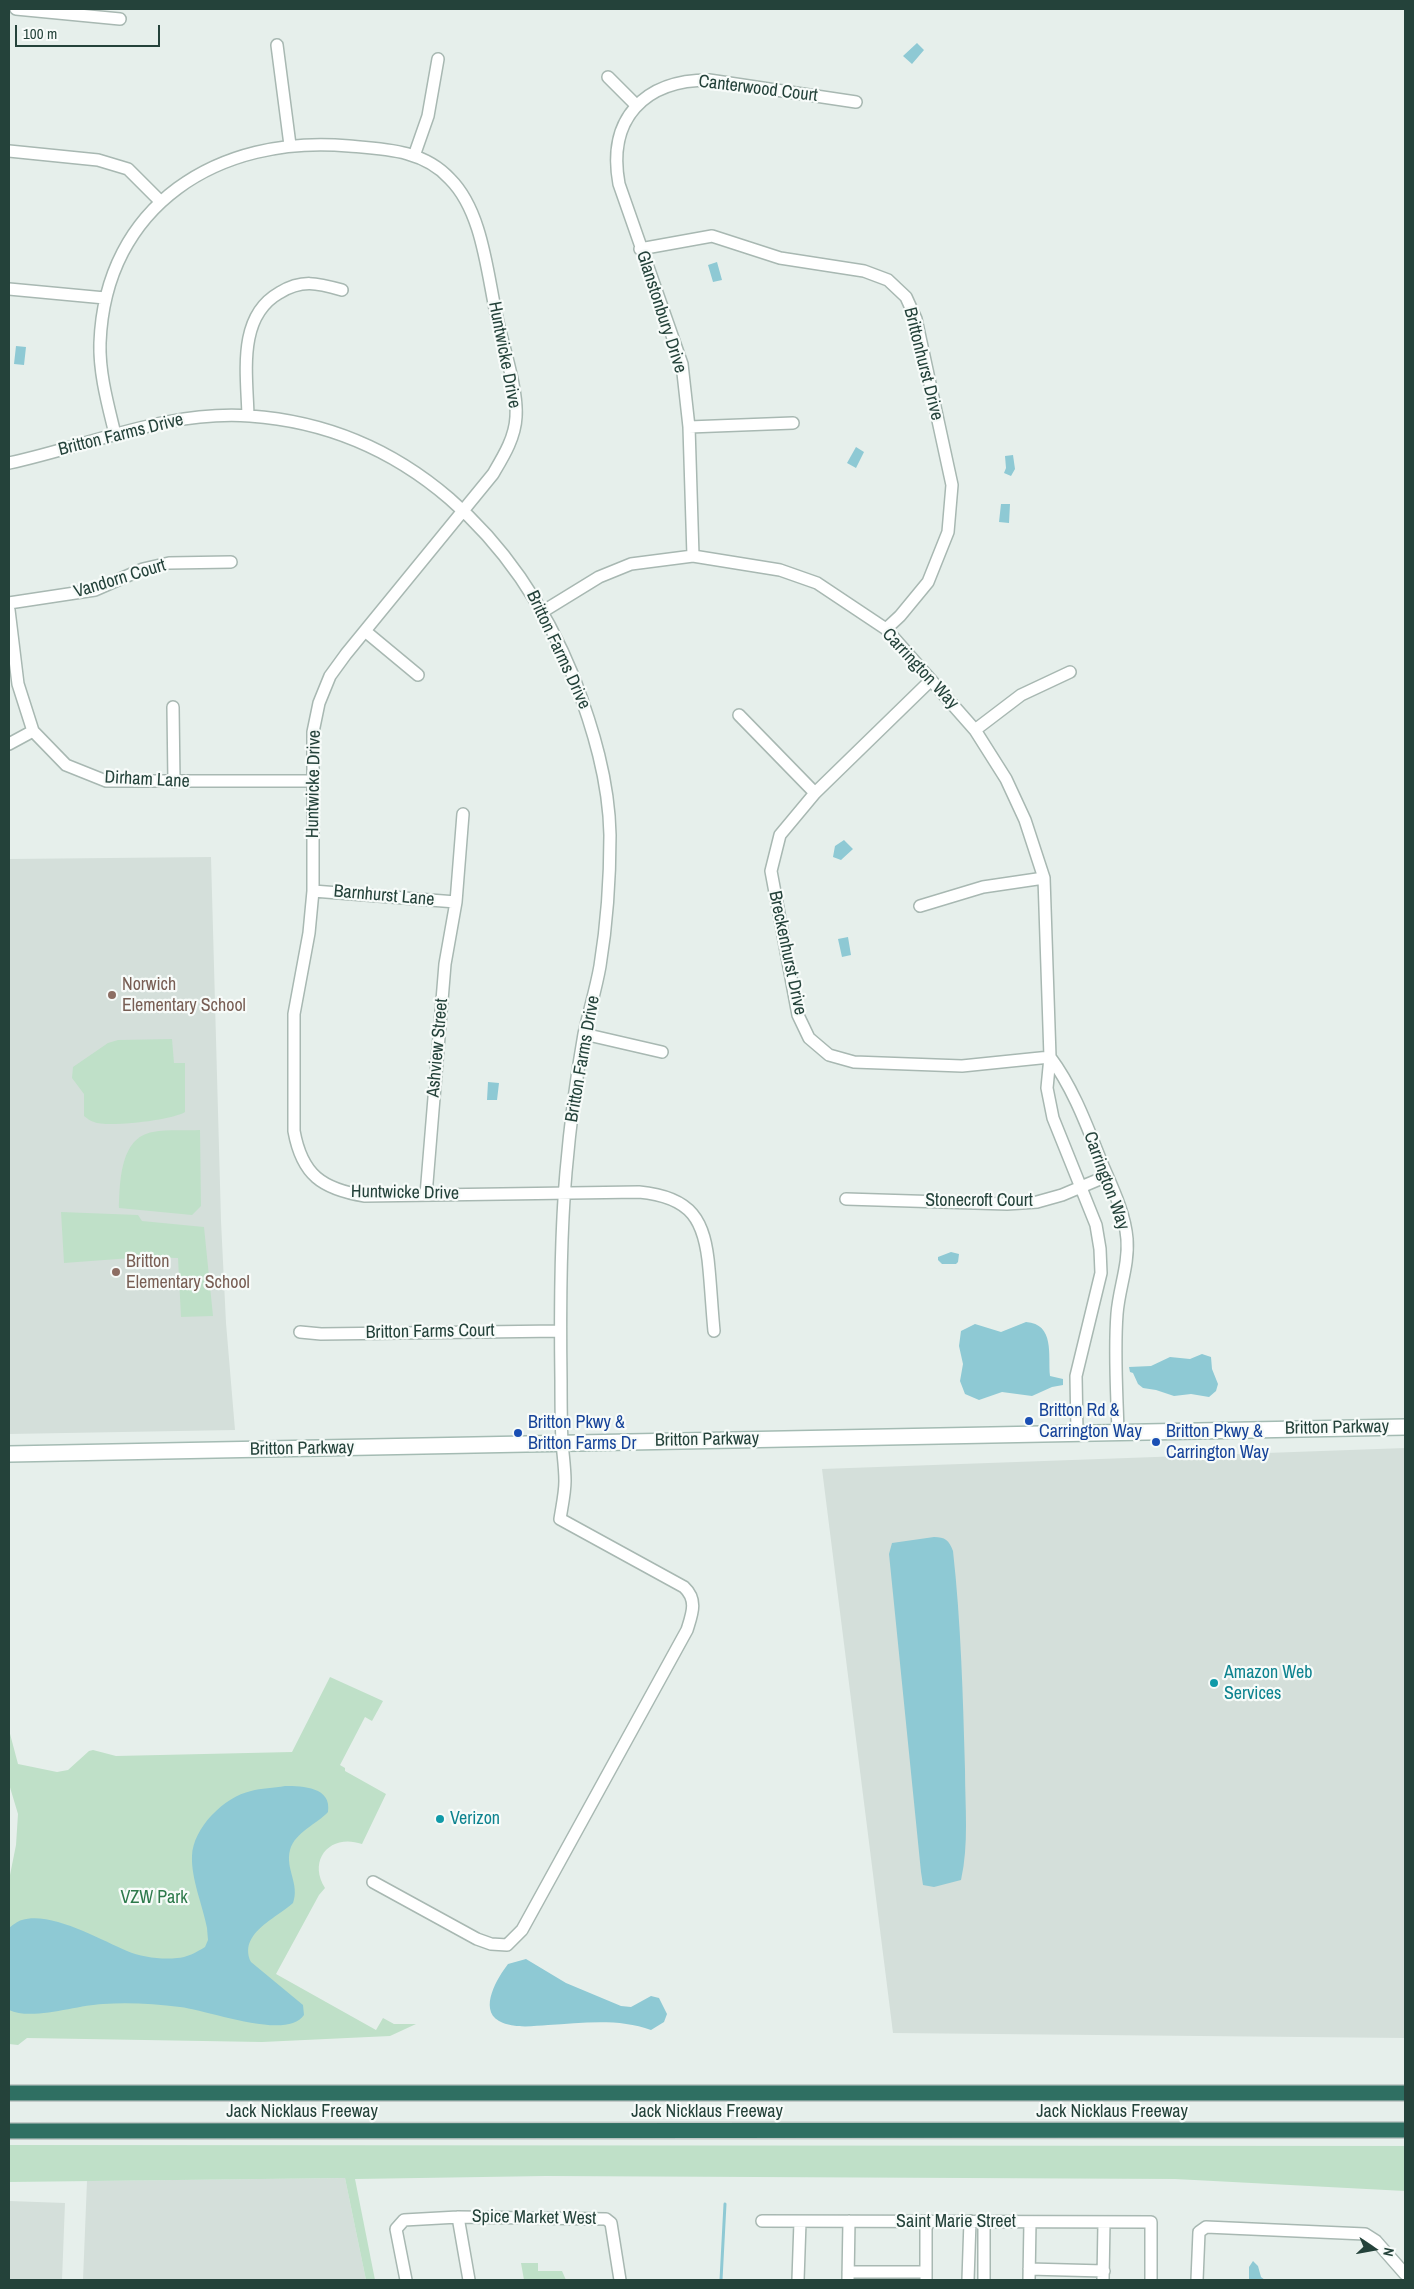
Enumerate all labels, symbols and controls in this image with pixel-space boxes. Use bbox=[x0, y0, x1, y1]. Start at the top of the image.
scale bar bbox=[18, 15, 162, 47]
text: 100 m bbox=[23, 23, 57, 44]
street label: Canterwood Court bbox=[697, 71, 819, 107]
street label: Glanstonbury Drive bbox=[631, 248, 691, 376]
street label: Huntwicke Drive bbox=[483, 300, 525, 410]
street label: Brittonhurst Drive bbox=[899, 305, 947, 423]
street label: Britton Farms Drive bbox=[56, 409, 186, 461]
street label: Vandorn Court bbox=[71, 555, 169, 603]
street label: Britton Farms Drive bbox=[521, 587, 595, 713]
street label: Carrington Way bbox=[877, 624, 963, 714]
street label: Huntwicke Drive bbox=[302, 730, 326, 838]
street label: Dirham Lane bbox=[104, 767, 190, 793]
street label: Barnhurst Lane bbox=[333, 881, 435, 911]
street label: Breckenhurst Drive bbox=[763, 889, 811, 1017]
place label: Norwich Elementary School bbox=[122, 974, 246, 1016]
marker: Norwich Elementary School bbox=[106, 989, 118, 1001]
street label: Britton Farms Drive bbox=[561, 994, 605, 1124]
street label: Ashview Street bbox=[423, 998, 453, 1098]
street label: Carrington Way bbox=[1078, 1129, 1134, 1233]
street label: Huntwicke Drive bbox=[351, 1181, 459, 1205]
street label: Stonecroft Court bbox=[925, 1190, 1033, 1212]
place label: Britton Elementary School bbox=[126, 1251, 250, 1294]
marker: Britton Elementary School bbox=[110, 1266, 122, 1278]
street label: Britton Farms Court bbox=[365, 1320, 495, 1344]
place label: Britton Rd & Carrington Way bbox=[1039, 1400, 1142, 1442]
place label: Britton Pkwy & Britton Farms Dr bbox=[528, 1412, 636, 1455]
marker: Britton Rd & Carrington Way bbox=[1023, 1415, 1035, 1427]
street label: Britton Parkway bbox=[1285, 1416, 1389, 1440]
place label: Britton Pkwy & Carrington Way bbox=[1166, 1421, 1269, 1464]
marker: Britton Pkwy & Britton Farms Dr bbox=[512, 1427, 524, 1439]
street label: Britton Parkway bbox=[655, 1428, 759, 1452]
marker: Britton Pkwy & Carrington Way bbox=[1150, 1436, 1162, 1448]
street label: Britton Parkway bbox=[250, 1437, 354, 1461]
place label: Amazon Web Services bbox=[1224, 1662, 1312, 1705]
marker: Amazon Web Services bbox=[1208, 1677, 1220, 1689]
place label: Verizon bbox=[450, 1808, 500, 1830]
marker: Verizon bbox=[434, 1813, 446, 1825]
park label: VZW Park bbox=[120, 1887, 188, 1909]
street label: Jack Nicklaus Freeway bbox=[226, 2101, 378, 2123]
street label: Jack Nicklaus Freeway bbox=[631, 2101, 783, 2123]
street label: Jack Nicklaus Freeway bbox=[1036, 2101, 1188, 2123]
street label: Spice Market West bbox=[472, 2206, 596, 2230]
street label: Saint Marie Street bbox=[896, 2211, 1016, 2233]
north arrow bbox=[1349, 2224, 1399, 2274]
text: N bbox=[1379, 2246, 1398, 2258]

